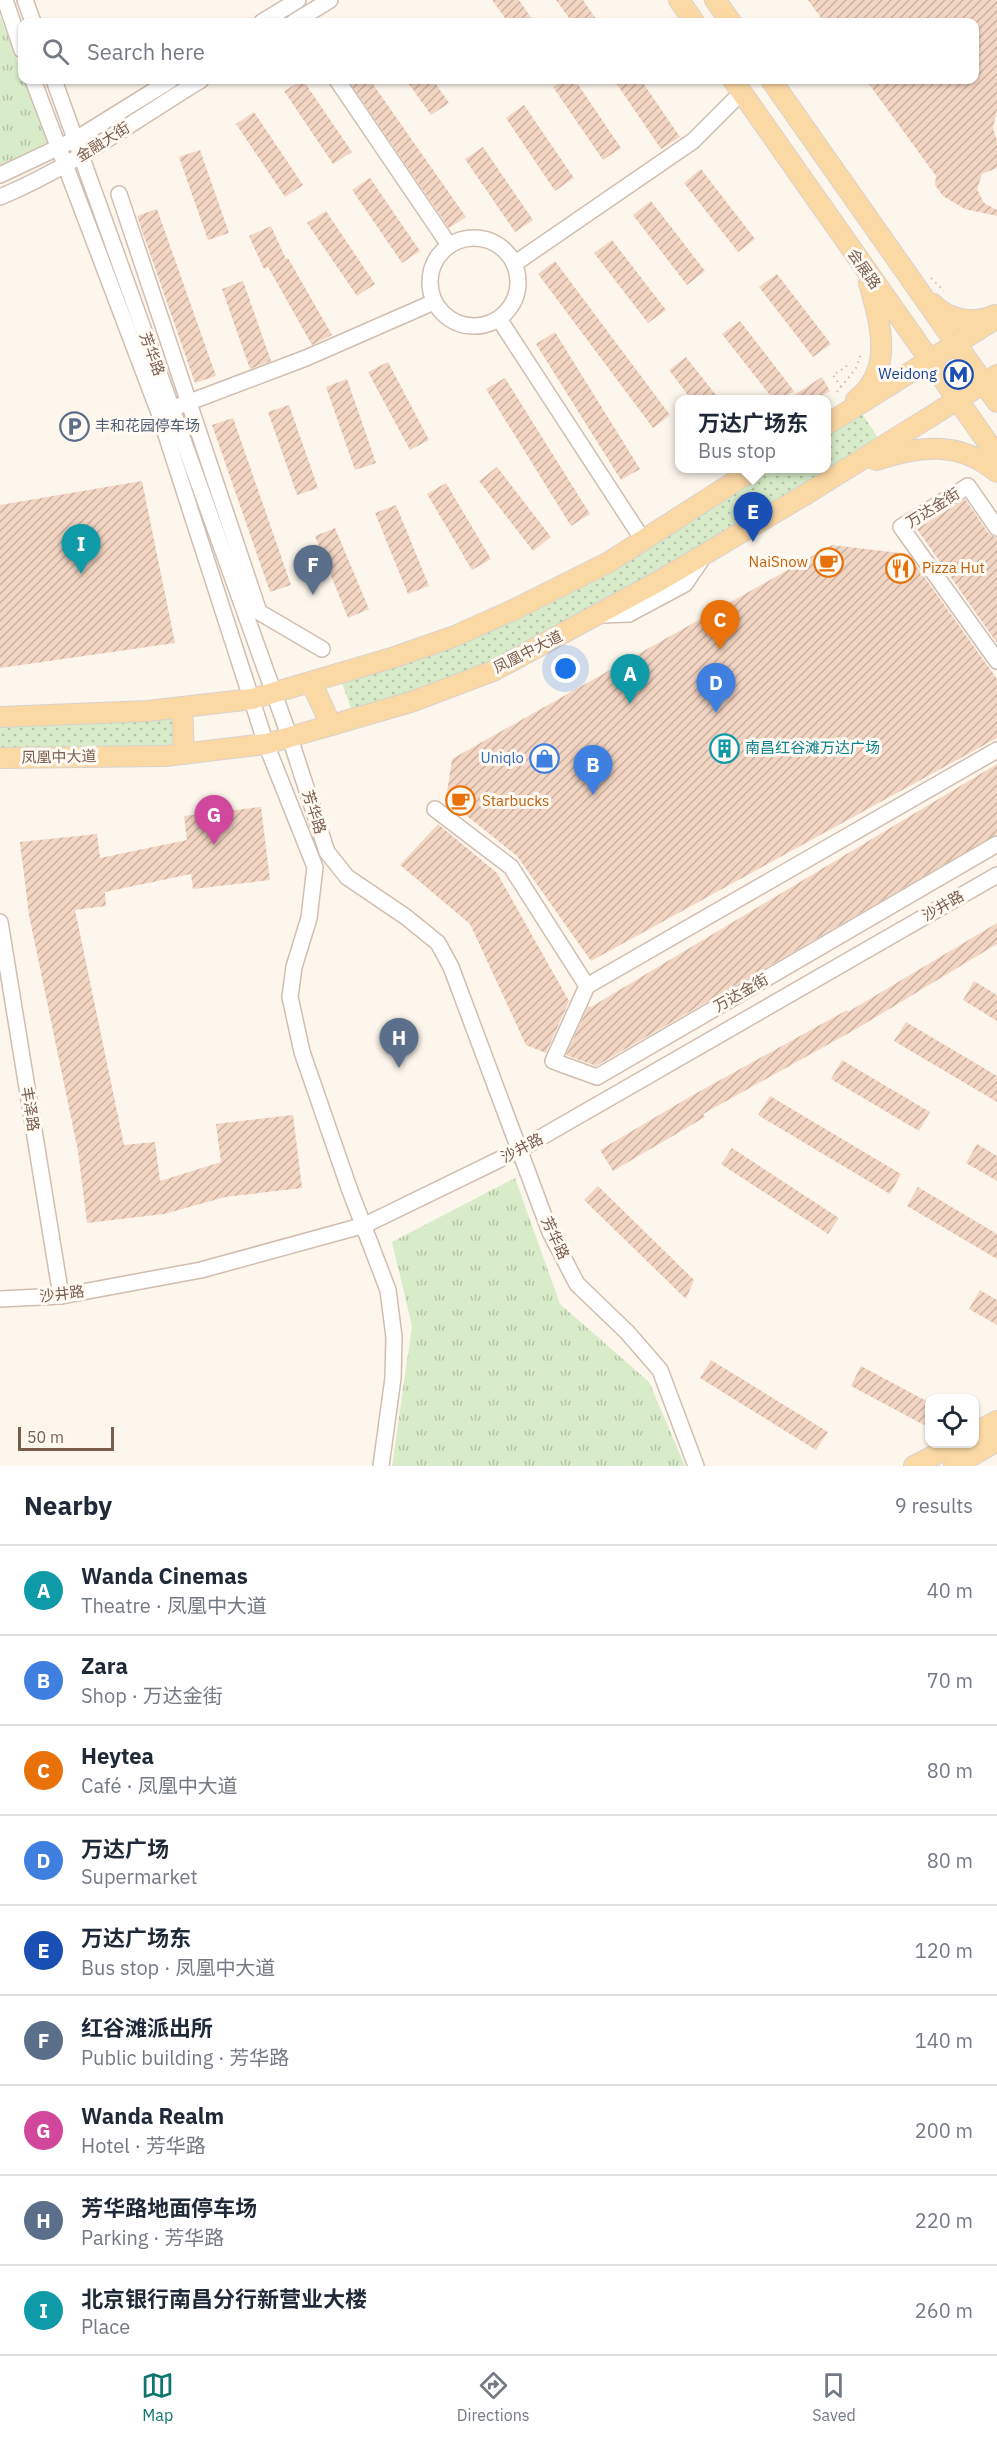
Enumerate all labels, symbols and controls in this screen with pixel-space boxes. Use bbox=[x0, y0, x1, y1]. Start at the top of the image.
search box bbox=[18, 18, 979, 84]
icon: search bbox=[39, 35, 72, 68]
text: Search here bbox=[87, 37, 205, 66]
street label: 金融大街 bbox=[72, 118, 133, 166]
street label: 会展路 bbox=[844, 245, 885, 293]
street label: 芳华路 bbox=[136, 329, 169, 378]
metro station icon: Weidong bbox=[942, 358, 974, 390]
place label: Weidong bbox=[878, 364, 937, 383]
popup bbox=[675, 395, 831, 473]
text: 万达广场东 bbox=[698, 408, 808, 437]
parking icon: 丰和花园停车场 bbox=[58, 410, 90, 442]
place label: 丰和花园停车场 bbox=[95, 416, 200, 435]
text: Bus stop bbox=[698, 437, 776, 464]
street label: 万达金街 bbox=[902, 484, 963, 532]
pin: E bbox=[734, 492, 772, 542]
pin: I bbox=[62, 524, 100, 574]
pin: F bbox=[294, 546, 332, 595]
cafe icon: NaiSnow bbox=[813, 546, 845, 578]
place label: NaiSnow bbox=[749, 552, 808, 571]
restaurant icon: Pizza Hut bbox=[885, 552, 917, 584]
place label: Pizza Hut bbox=[922, 558, 985, 577]
pin: C bbox=[700, 600, 740, 650]
street label: 凤凰中大道 bbox=[490, 626, 566, 677]
your location bbox=[551, 654, 580, 683]
pin: A bbox=[610, 654, 650, 704]
pin: D bbox=[696, 664, 736, 713]
building icon: 南昌红谷滩万达广场 bbox=[708, 732, 740, 764]
place label: 南昌红谷滩万达广场 bbox=[745, 738, 880, 757]
shop icon: Uniqlo bbox=[529, 742, 561, 774]
street label: 凤凰中大道 bbox=[21, 746, 97, 767]
pin: B bbox=[574, 746, 612, 795]
place label: Uniqlo bbox=[480, 748, 524, 767]
cafe icon: Starbucks bbox=[445, 785, 477, 817]
street label: 芳华路 bbox=[298, 788, 330, 836]
place label: Starbucks bbox=[482, 791, 549, 810]
pin: G bbox=[194, 796, 234, 845]
street label: 沙井路 bbox=[919, 886, 967, 925]
street label: 万达金街 bbox=[710, 969, 771, 1016]
pin: H bbox=[380, 1018, 418, 1068]
street label: 丰泽路 bbox=[18, 1085, 43, 1133]
street label: 沙井路 bbox=[497, 1129, 546, 1167]
street label: 芳华路 bbox=[537, 1213, 574, 1262]
street label: 沙井路 bbox=[38, 1281, 85, 1306]
map controls bbox=[925, 1394, 979, 1448]
button: locate bbox=[925, 1394, 979, 1448]
scale bar bbox=[18, 1424, 114, 1452]
text: 50 m bbox=[27, 1427, 64, 1447]
text: Nearby bbox=[24, 1488, 112, 1522]
text: 9 results bbox=[895, 1492, 973, 1519]
text: Wanda Cinemas bbox=[81, 1561, 248, 1590]
text: A bbox=[37, 1577, 50, 1604]
text: 40 m bbox=[927, 1577, 973, 1604]
text: Theatre · 凤凰中大道 bbox=[81, 1592, 267, 1619]
text: Zara bbox=[81, 1651, 128, 1680]
text: B bbox=[37, 1667, 50, 1694]
text: 70 m bbox=[927, 1667, 973, 1694]
text: Shop · 万达金街 bbox=[81, 1682, 223, 1709]
text: Heytea bbox=[81, 1741, 154, 1770]
text: C bbox=[37, 1757, 50, 1784]
text: 80 m bbox=[927, 1757, 973, 1784]
text: Café · 凤凰中大道 bbox=[81, 1772, 237, 1799]
text: 万达广场 bbox=[81, 1834, 169, 1863]
text: D bbox=[37, 1847, 50, 1874]
text: 80 m bbox=[927, 1847, 973, 1874]
text: Supermarket bbox=[81, 1863, 198, 1890]
text: 万达广场东 bbox=[81, 1923, 191, 1952]
text: E bbox=[37, 1937, 50, 1964]
text: 120 m bbox=[915, 1937, 973, 1964]
text: Bus stop · 凤凰中大道 bbox=[81, 1954, 275, 1981]
text: 红谷滩派出所 bbox=[81, 2013, 213, 2042]
text: F bbox=[38, 2027, 49, 2054]
text: 140 m bbox=[915, 2027, 973, 2054]
text: Public building · 芳华路 bbox=[81, 2044, 289, 2071]
text: Wanda Realm bbox=[81, 2101, 224, 2130]
text: G bbox=[36, 2117, 51, 2144]
text: 200 m bbox=[915, 2117, 973, 2144]
text: Hotel · 芳华路 bbox=[81, 2132, 206, 2159]
text: 芳华路地面停车场 bbox=[81, 2193, 257, 2222]
text: H bbox=[36, 2207, 51, 2234]
text: 220 m bbox=[915, 2207, 973, 2234]
text: Parking · 芳华路 bbox=[81, 2224, 224, 2251]
text: 北京银行南昌分行新营业大楼 bbox=[81, 2284, 367, 2313]
text: I bbox=[39, 2297, 48, 2324]
text: 260 m bbox=[915, 2297, 973, 2324]
text: Place bbox=[81, 2313, 130, 2340]
tab: Map bbox=[141, 2369, 174, 2425]
tab: Directions bbox=[457, 2369, 530, 2425]
tab: Saved bbox=[812, 2369, 856, 2425]

